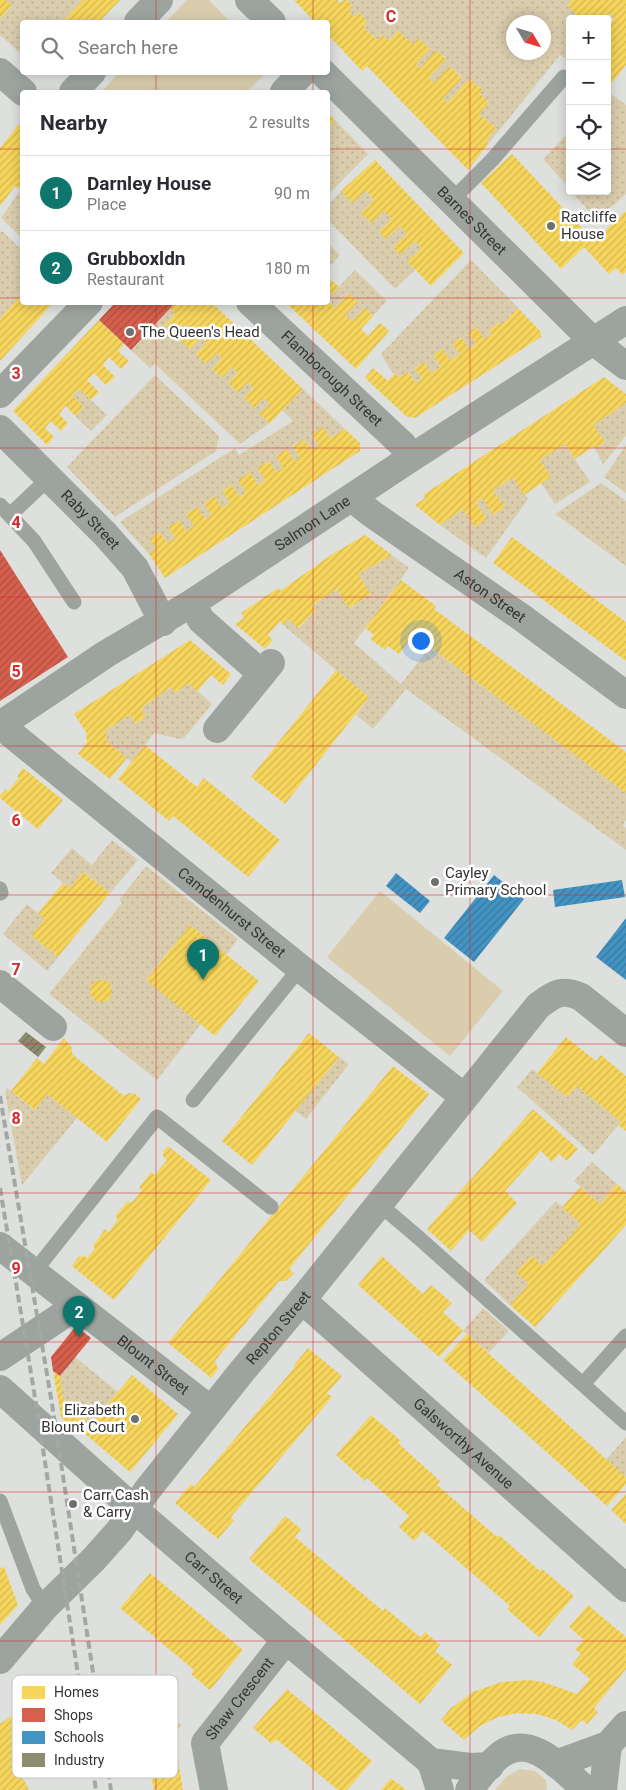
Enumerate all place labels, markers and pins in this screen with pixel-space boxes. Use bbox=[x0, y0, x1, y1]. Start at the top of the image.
place label: Ratcliffe House bbox=[561, 208, 617, 243]
marker: Ratcliffe House bbox=[545, 220, 557, 232]
place label: The Queen's Head bbox=[140, 323, 260, 341]
marker: The Queen's Head bbox=[124, 326, 136, 338]
place label: Cayley Primary School bbox=[445, 864, 546, 899]
marker: Cayley Primary School bbox=[429, 876, 441, 888]
pin: 1 bbox=[187, 939, 219, 980]
pin: 2 bbox=[63, 1296, 95, 1337]
place label: Elizabeth Blount Court bbox=[41, 1401, 125, 1436]
marker: Elizabeth Blount Court bbox=[129, 1413, 141, 1425]
place label: Carr Cash & Carry bbox=[83, 1486, 149, 1521]
marker: Carr Cash & Carry bbox=[67, 1498, 79, 1510]

